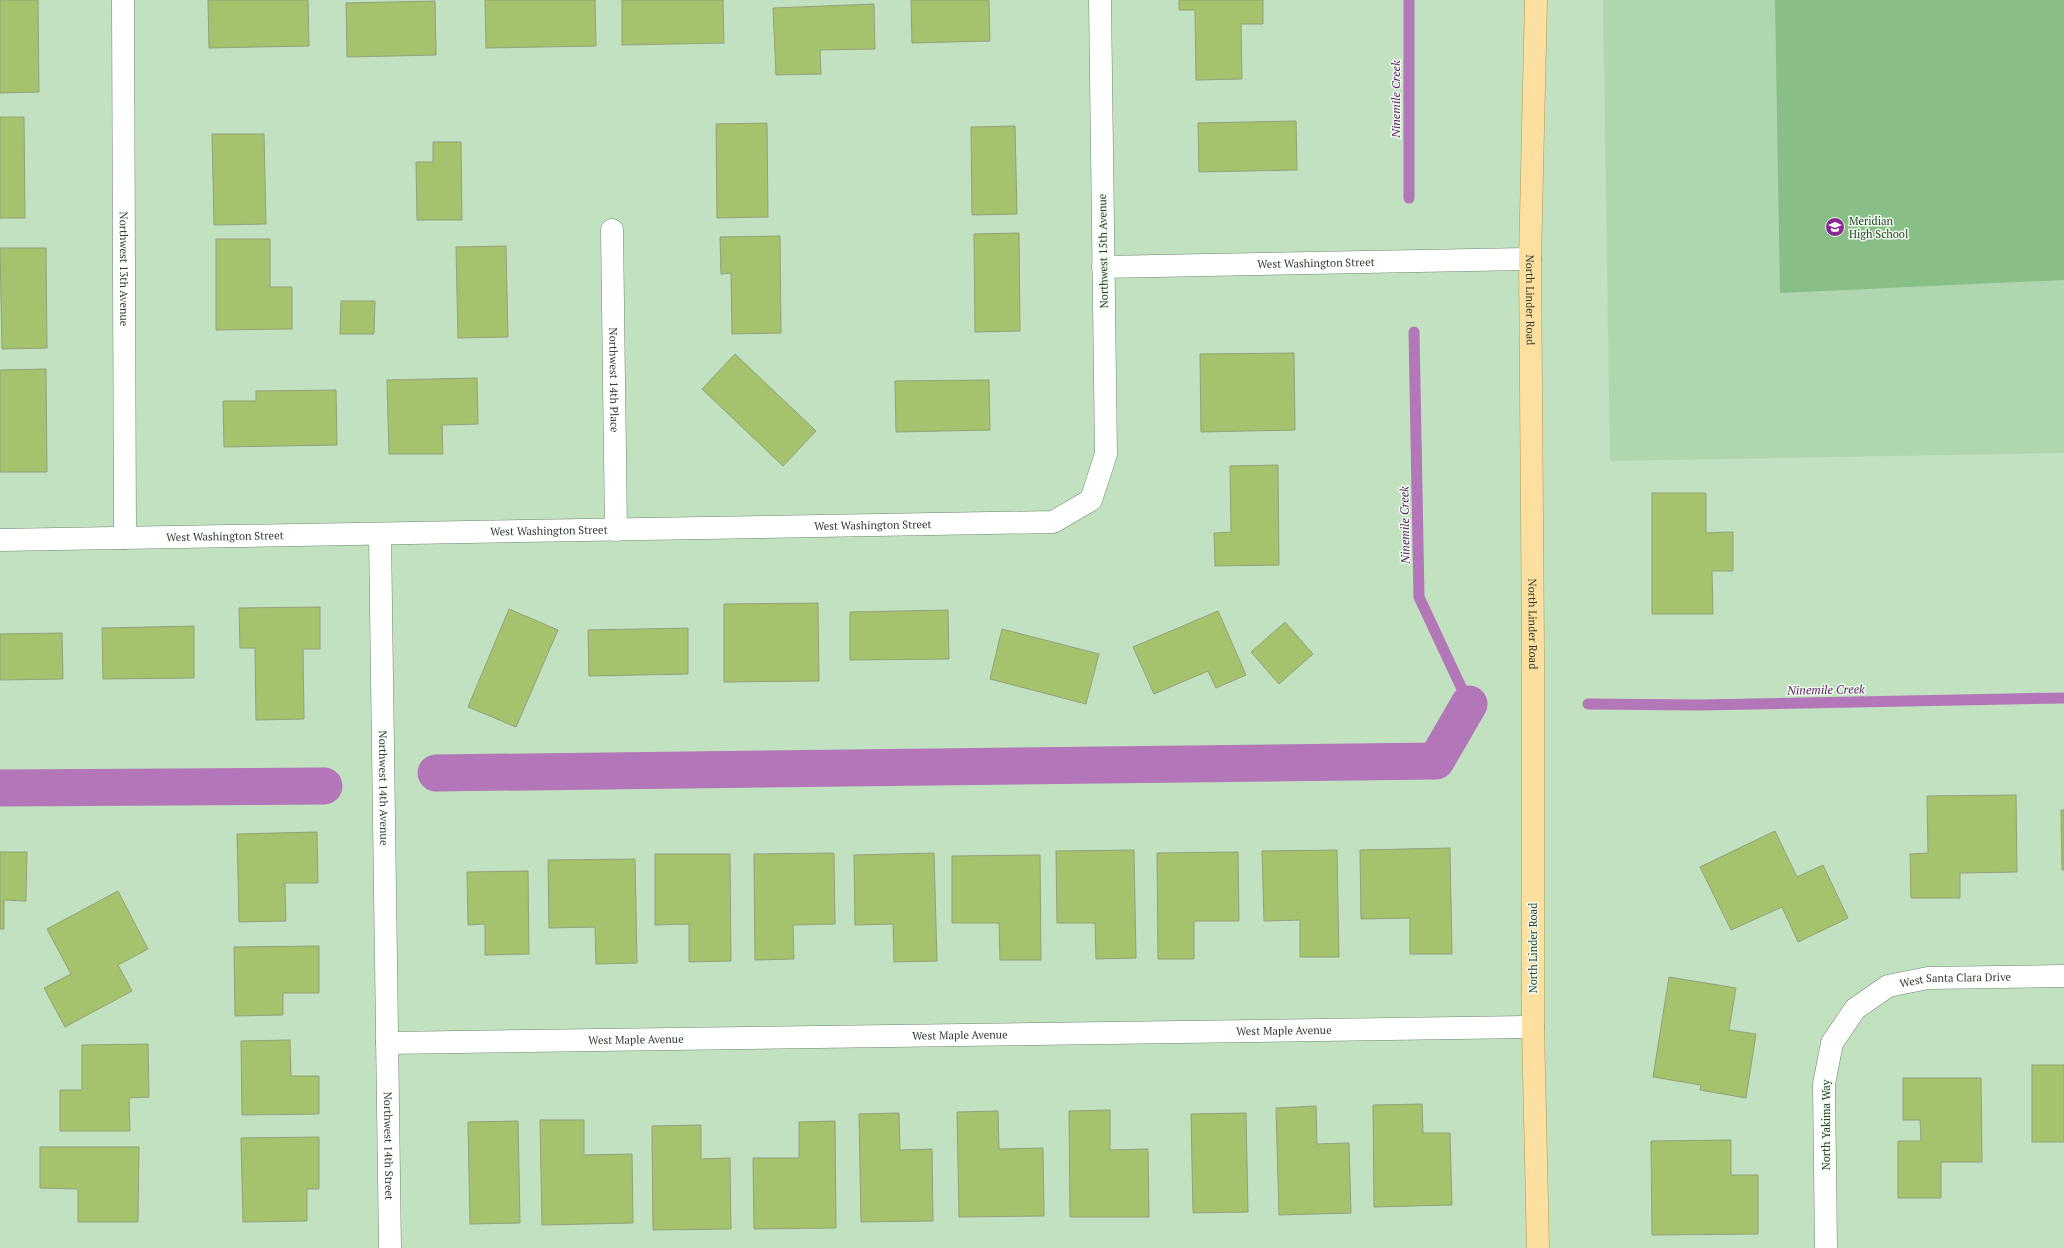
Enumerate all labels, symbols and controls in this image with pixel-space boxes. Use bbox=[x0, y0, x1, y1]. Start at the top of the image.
water label: Ninemile Creek bbox=[1388, 60, 1403, 139]
street label: Northwest 15th Avenue bbox=[1095, 193, 1111, 308]
street label: Northwest 13th Avenue bbox=[117, 212, 131, 327]
place label: Meridian High School bbox=[1849, 214, 1908, 241]
school or university icon: Meridian High School bbox=[1824, 216, 1846, 238]
street label: North Linder Road bbox=[1523, 254, 1538, 345]
street label: West Washington Street bbox=[1257, 255, 1375, 271]
street label: Northwest 14th Place bbox=[606, 327, 622, 433]
water label: Ninemile Creek bbox=[1396, 486, 1413, 565]
street label: West Washington Street bbox=[814, 517, 932, 533]
street label: West Washington Street bbox=[490, 523, 608, 539]
street label: West Washington Street bbox=[166, 528, 284, 544]
street label: North Linder Road bbox=[1525, 579, 1540, 669]
water label: Ninemile Creek bbox=[1786, 681, 1865, 698]
street label: Northwest 14th Avenue bbox=[376, 730, 391, 846]
street label: North Linder Road bbox=[1526, 903, 1540, 993]
street label: West Santa Clara Drive bbox=[1898, 970, 2012, 990]
street label: West Maple Avenue bbox=[1236, 1023, 1332, 1038]
street label: West Maple Avenue bbox=[912, 1027, 1008, 1043]
street label: West Maple Avenue bbox=[588, 1032, 684, 1047]
street label: North Yakima Way bbox=[1819, 1079, 1833, 1170]
street label: Northwest 14th Street bbox=[381, 1092, 396, 1200]

